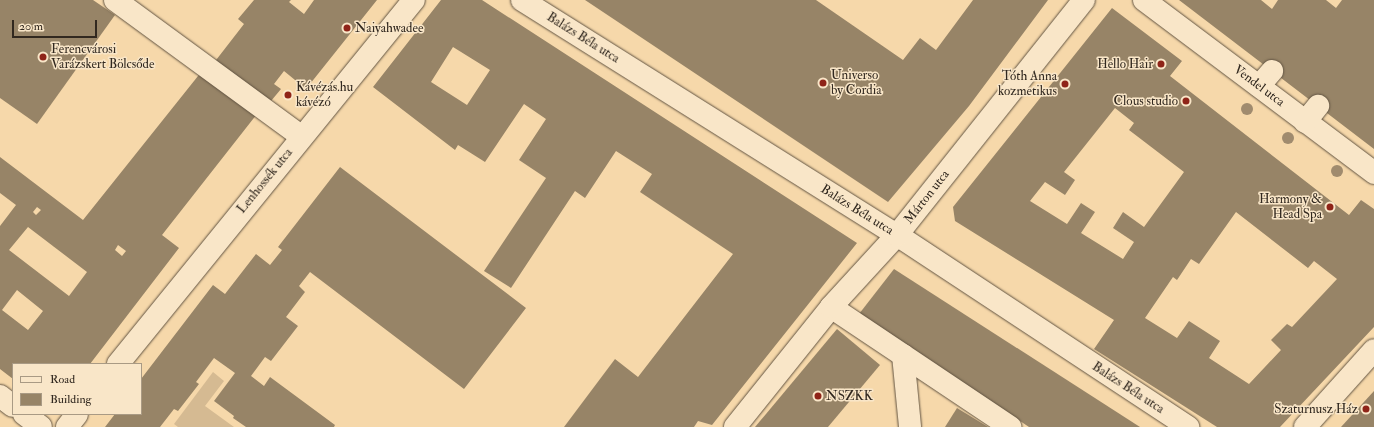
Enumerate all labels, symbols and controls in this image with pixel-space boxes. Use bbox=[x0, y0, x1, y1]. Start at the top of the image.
street label: Balázs Béla utca bbox=[544, 9, 622, 67]
scale bar bbox=[14, 12, 99, 38]
text: 20 m bbox=[19, 19, 43, 34]
place label: Naiyahwadee bbox=[355, 20, 423, 36]
marker: Naiyahwadee bbox=[342, 23, 352, 33]
place label: Ferencvárosi Varázskert Bölcsőde bbox=[51, 42, 154, 73]
marker: Ferencvárosi Varázskert Bölcsőde bbox=[38, 52, 48, 62]
place label: Hello Hair bbox=[1097, 56, 1153, 72]
marker: Hello Hair bbox=[1156, 59, 1166, 69]
street label: Vendel utca bbox=[1231, 62, 1287, 110]
place label: Universo by Cordia bbox=[831, 68, 882, 99]
place label: Tóth Anna kozmetikus bbox=[998, 69, 1057, 100]
marker: Universo by Cordia bbox=[818, 78, 828, 88]
marker: Tóth Anna kozmetikus bbox=[1060, 79, 1070, 89]
place label: Kávézás.hu kávézó bbox=[296, 80, 353, 111]
marker: Kávézás.hu kávézó bbox=[283, 90, 293, 100]
place label: Clous studio bbox=[1114, 93, 1178, 109]
marker: Clous studio bbox=[1181, 96, 1191, 106]
street label: Lenhossék utca bbox=[234, 145, 296, 217]
street label: Márton utca bbox=[901, 167, 953, 227]
street label: Balázs Béla utca bbox=[818, 181, 896, 239]
place label: Harmony & Head Spa bbox=[1259, 192, 1322, 223]
marker: Harmony & Head Spa bbox=[1325, 202, 1335, 212]
street label: Balázs Béla utca bbox=[1089, 359, 1167, 417]
legend bbox=[12, 363, 142, 415]
text: Road bbox=[50, 372, 75, 387]
place label: NSZKK bbox=[826, 388, 873, 404]
marker: NSZKK bbox=[813, 391, 823, 401]
text: Building bbox=[50, 392, 91, 407]
place label: Szaturnusz Ház bbox=[1274, 401, 1358, 417]
marker: Szaturnusz Ház bbox=[1361, 404, 1371, 414]

